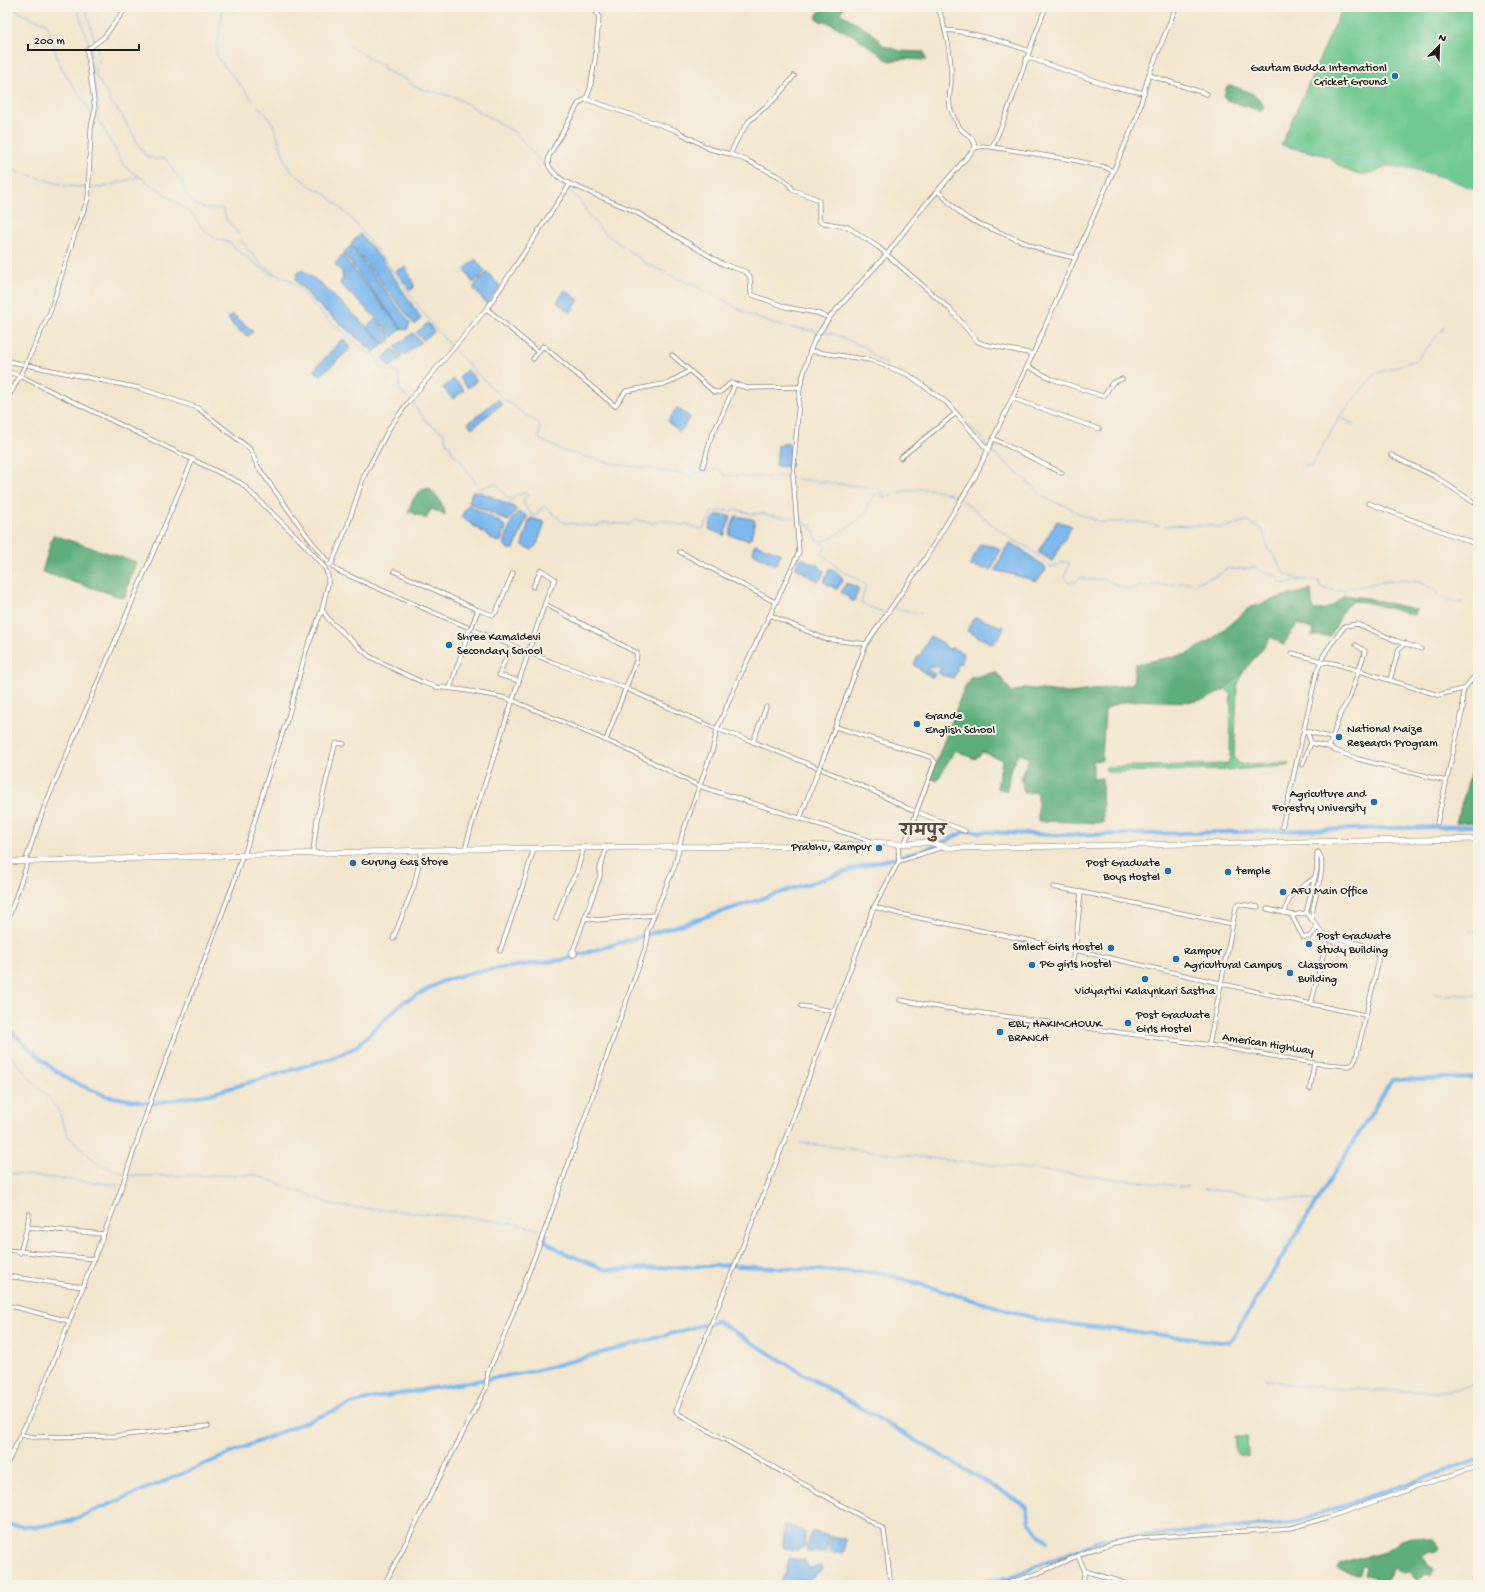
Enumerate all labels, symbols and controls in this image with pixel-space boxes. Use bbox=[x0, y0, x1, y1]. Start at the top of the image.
scale bar bbox=[28, 26, 139, 52]
north arrow bbox=[1419, 26, 1459, 66]
text: N bbox=[1436, 32, 1448, 46]
text: 200 m bbox=[34, 35, 65, 49]
place label: Gautam Budda Internationl Cricket Ground bbox=[1251, 62, 1388, 90]
marker: Gautam Budda Internationl Cricket Ground bbox=[1390, 71, 1400, 81]
place label: Shree Kamaldevi Secondary School bbox=[457, 631, 543, 659]
marker: Shree Kamaldevi Secondary School bbox=[444, 640, 454, 650]
place label: Grande English School bbox=[925, 710, 996, 738]
marker: Grande English School bbox=[912, 719, 922, 729]
place label: National Maize Research Program bbox=[1347, 723, 1438, 751]
marker: National Maize Research Program bbox=[1334, 732, 1344, 742]
place label: Agriculture and Forestry University bbox=[1271, 788, 1367, 816]
marker: Agriculture and Forestry University bbox=[1369, 797, 1379, 807]
district label: रामपुर bbox=[898, 822, 948, 842]
place label: Prabhu, Rampur bbox=[790, 841, 873, 855]
marker: Prabhu, Rampur bbox=[874, 843, 884, 853]
place label: Gurung Gas Store bbox=[361, 856, 449, 870]
place label: Post Graduate Boys Hostel bbox=[1085, 857, 1161, 885]
marker: Gurung Gas Store bbox=[348, 858, 358, 868]
place label: temple bbox=[1235, 865, 1271, 879]
marker: Post Graduate Boys Hostel bbox=[1163, 866, 1173, 876]
marker: temple bbox=[1223, 867, 1233, 877]
place label: AFU Main Office bbox=[1291, 885, 1368, 899]
marker: AFU Main Office bbox=[1278, 887, 1288, 897]
place label: Post Graduate Study Building bbox=[1316, 930, 1392, 958]
marker: Post Graduate Study Building bbox=[1304, 939, 1314, 949]
place label: Smlect Girls Hostel bbox=[1013, 941, 1103, 955]
marker: Smlect Girls Hostel bbox=[1106, 943, 1116, 953]
place label: Rampur Agricultural Campus bbox=[1184, 945, 1282, 973]
marker: Rampur Agricultural Campus bbox=[1171, 954, 1181, 964]
place label: PG girls hostel bbox=[1039, 958, 1112, 972]
place label: Classroom Building bbox=[1297, 959, 1348, 987]
marker: PG girls hostel bbox=[1027, 960, 1037, 970]
marker: Classroom Building bbox=[1285, 968, 1295, 978]
marker: Vidyarthi Kalaynkari Sastha bbox=[1140, 974, 1150, 984]
place label: Vidyarthi Kalaynkari Sastha bbox=[1074, 985, 1216, 999]
place label: Post Graduate Girls Hostel bbox=[1135, 1009, 1211, 1037]
place label: EBL, HAKIMCHOWK BRANCH bbox=[1007, 1018, 1103, 1046]
marker: Post Graduate Girls Hostel bbox=[1123, 1018, 1133, 1028]
marker: EBL, HAKIMCHOWK BRANCH bbox=[995, 1027, 1005, 1037]
street label: American Highway bbox=[1221, 1031, 1315, 1059]

